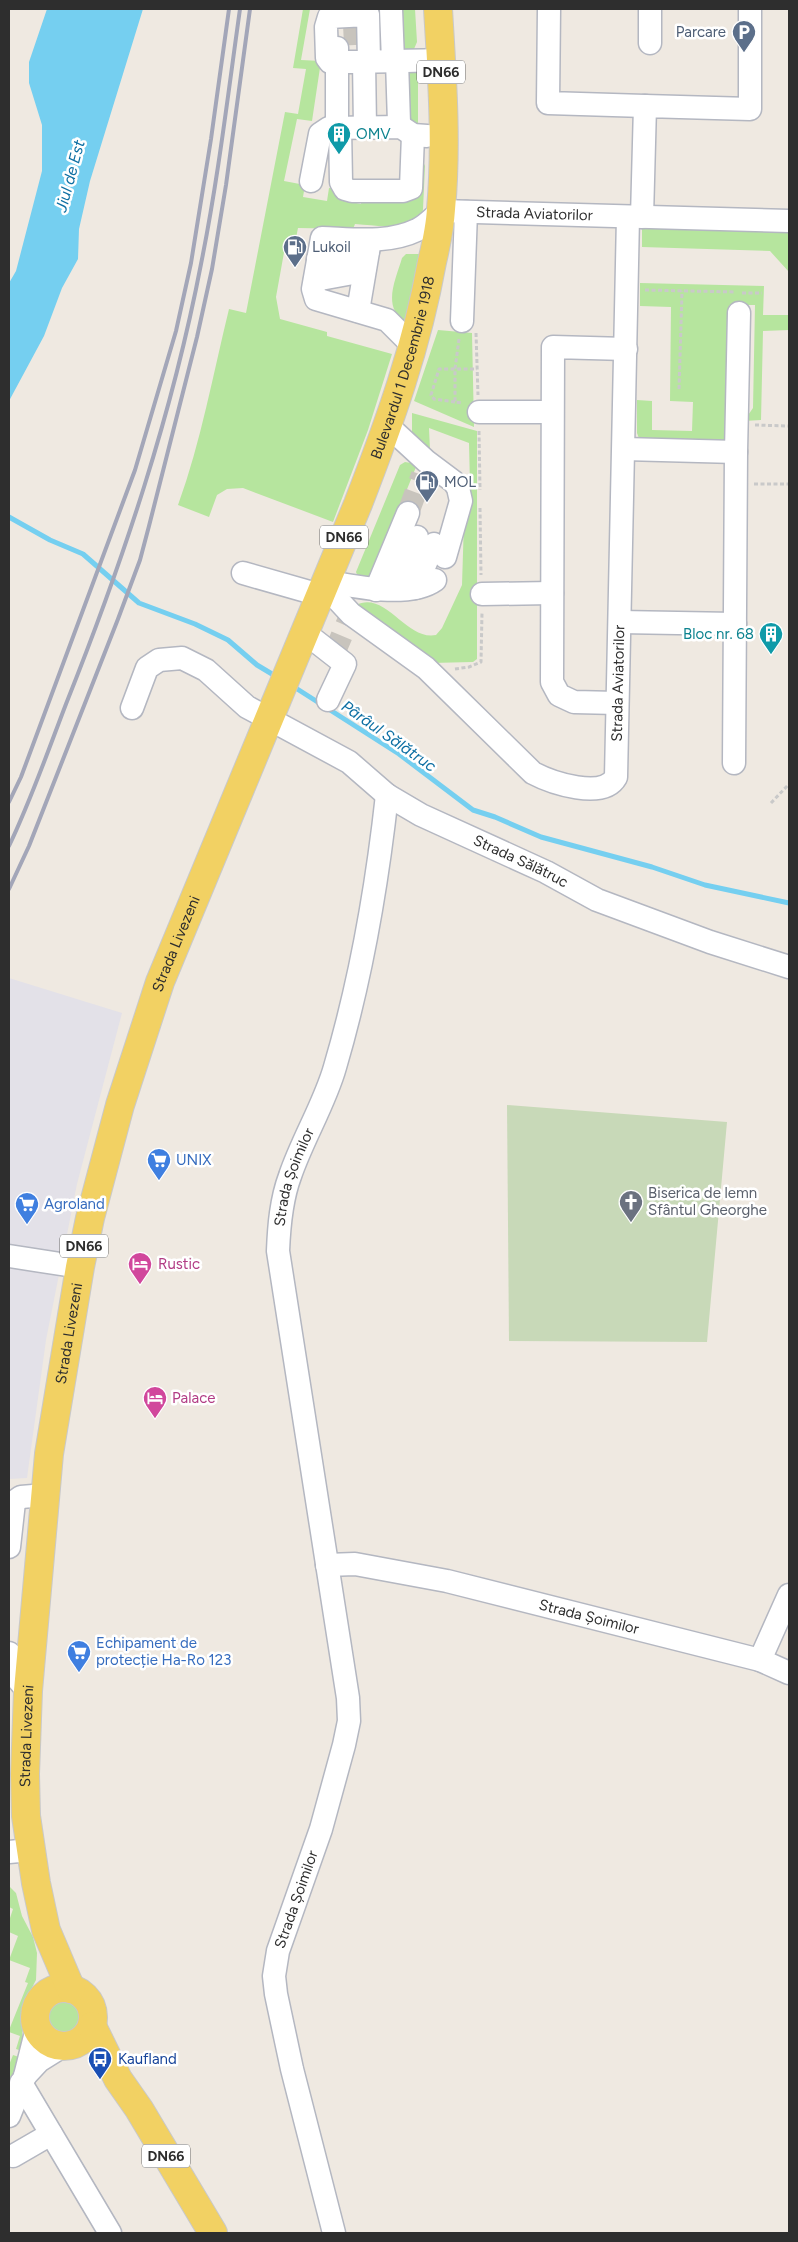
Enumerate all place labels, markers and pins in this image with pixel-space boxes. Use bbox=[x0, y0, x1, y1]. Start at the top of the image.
parking icon: Parcare bbox=[731, 19, 757, 53]
place label: Parcare bbox=[676, 23, 726, 41]
building icon: OMV bbox=[326, 121, 352, 155]
place label: OMV bbox=[356, 125, 391, 143]
fuel station icon: Lukoil bbox=[282, 234, 308, 268]
place label: Lukoil bbox=[312, 238, 351, 256]
fuel station icon: MOL bbox=[414, 469, 440, 503]
place label: MOL bbox=[444, 473, 476, 491]
building icon: Bloc nr. 68 bbox=[758, 621, 784, 655]
place label: Bloc nr. 68 bbox=[683, 625, 754, 643]
supermarket icon: UNIX bbox=[146, 1147, 172, 1181]
place label: UNIX bbox=[176, 1151, 212, 1169]
place label: Biserica de lemn Sfântul Gheorghe bbox=[648, 1184, 767, 1219]
church icon: Biserica de lemn Sfântul Gheorghe bbox=[618, 1189, 644, 1223]
supermarket icon: Agroland bbox=[14, 1191, 40, 1225]
place label: Agroland bbox=[44, 1195, 105, 1213]
hotel icon: Rustic bbox=[127, 1251, 153, 1285]
place label: Rustic bbox=[158, 1255, 200, 1273]
hotel icon: Palace bbox=[142, 1385, 168, 1419]
place label: Palace bbox=[172, 1389, 215, 1407]
place label: Echipament de protecție Ha-Ro 123 bbox=[96, 1634, 231, 1669]
supermarket icon: Echipament de protecție Ha-Ro 123 bbox=[66, 1639, 92, 1673]
bus stop icon: Kaufland bbox=[87, 2046, 113, 2080]
place label: Kaufland bbox=[118, 2050, 177, 2068]

